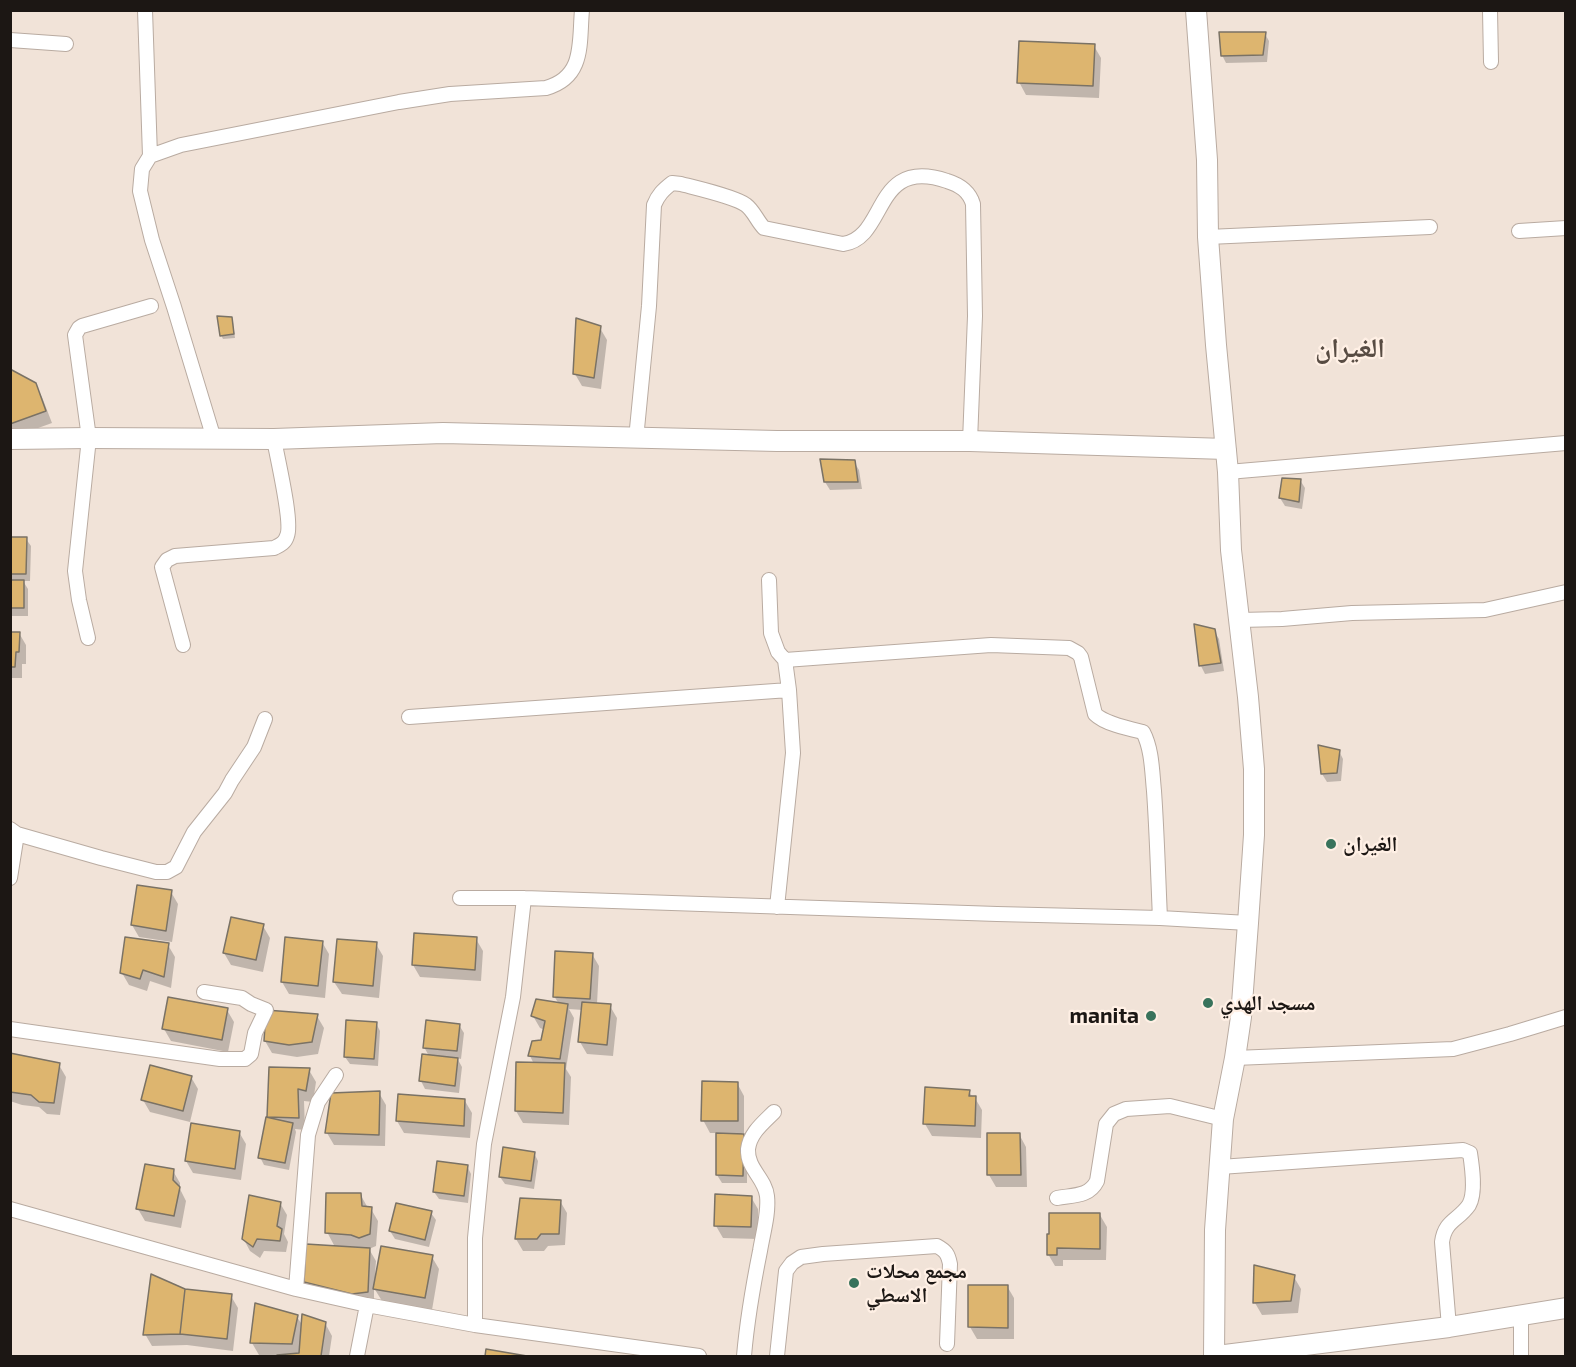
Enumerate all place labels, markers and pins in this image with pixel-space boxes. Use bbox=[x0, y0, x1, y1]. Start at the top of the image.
place label: الغيران bbox=[1343, 831, 1397, 857]
marker: الغيران bbox=[1324, 837, 1338, 851]
place label: مسجد الهدي bbox=[1220, 990, 1315, 1016]
marker: مسجد الهدي bbox=[1201, 996, 1215, 1010]
place label: manita bbox=[1070, 1003, 1139, 1029]
marker: manita bbox=[1144, 1009, 1158, 1023]
place label: مجمع محلات الاسطي bbox=[866, 1258, 967, 1308]
marker: مجمع محلات الاسطي bbox=[847, 1276, 861, 1290]

